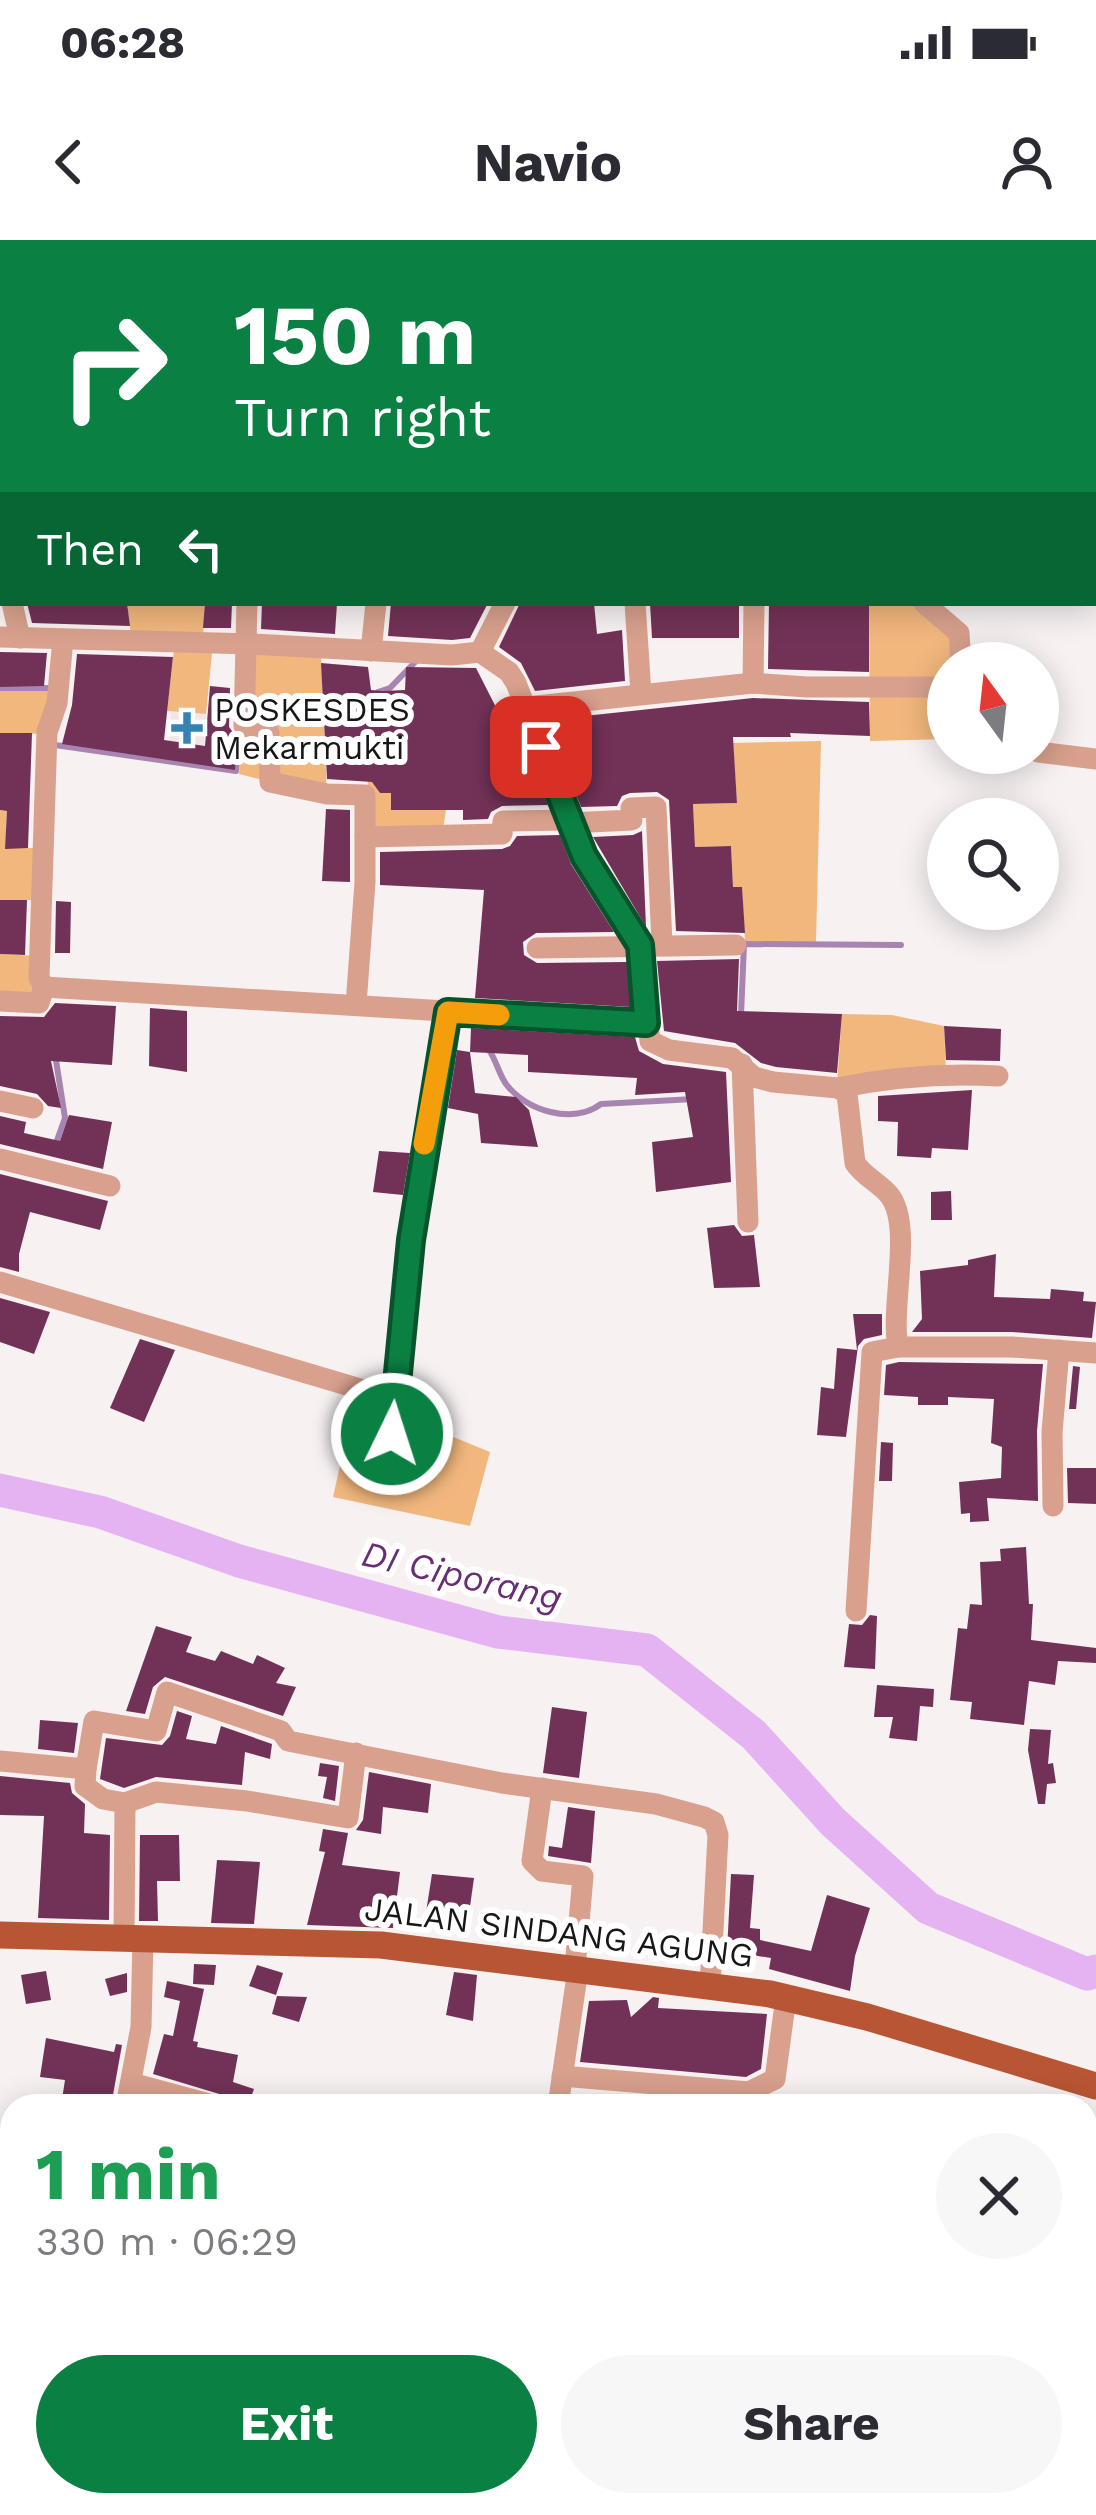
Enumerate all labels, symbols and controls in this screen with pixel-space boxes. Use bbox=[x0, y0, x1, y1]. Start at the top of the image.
text: 06:28 bbox=[60, 16, 185, 69]
icon: back bbox=[36, 129, 102, 195]
icon: person bbox=[994, 129, 1060, 195]
text: Navio bbox=[474, 131, 622, 194]
text: 150 m bbox=[234, 286, 476, 384]
icon: right bbox=[36, 288, 192, 444]
text: Turn right bbox=[234, 386, 491, 449]
icon: left bbox=[168, 516, 234, 582]
text: Then bbox=[36, 523, 144, 576]
north arrow bbox=[927, 642, 1059, 774]
map controls bbox=[927, 642, 1059, 930]
place label: POSKESDES Mekarmukti bbox=[214, 690, 410, 767]
pin bbox=[490, 696, 592, 798]
marker: POSKESDES Mekarmukti bbox=[171, 712, 203, 744]
icon: arrive bbox=[508, 714, 574, 780]
button: search bbox=[927, 798, 1059, 930]
position arrow bbox=[329, 1371, 455, 1497]
water label: DI Ciporang bbox=[358, 1533, 566, 1619]
street label: JALAN SINDANG AGUNG bbox=[363, 1889, 755, 1975]
text: 1 min bbox=[36, 2132, 221, 2216]
button: close bbox=[936, 2133, 1062, 2259]
text: 330 m · 06:29 bbox=[36, 2219, 298, 2264]
button: Exit bbox=[36, 2355, 537, 2493]
button: Share bbox=[561, 2355, 1062, 2493]

